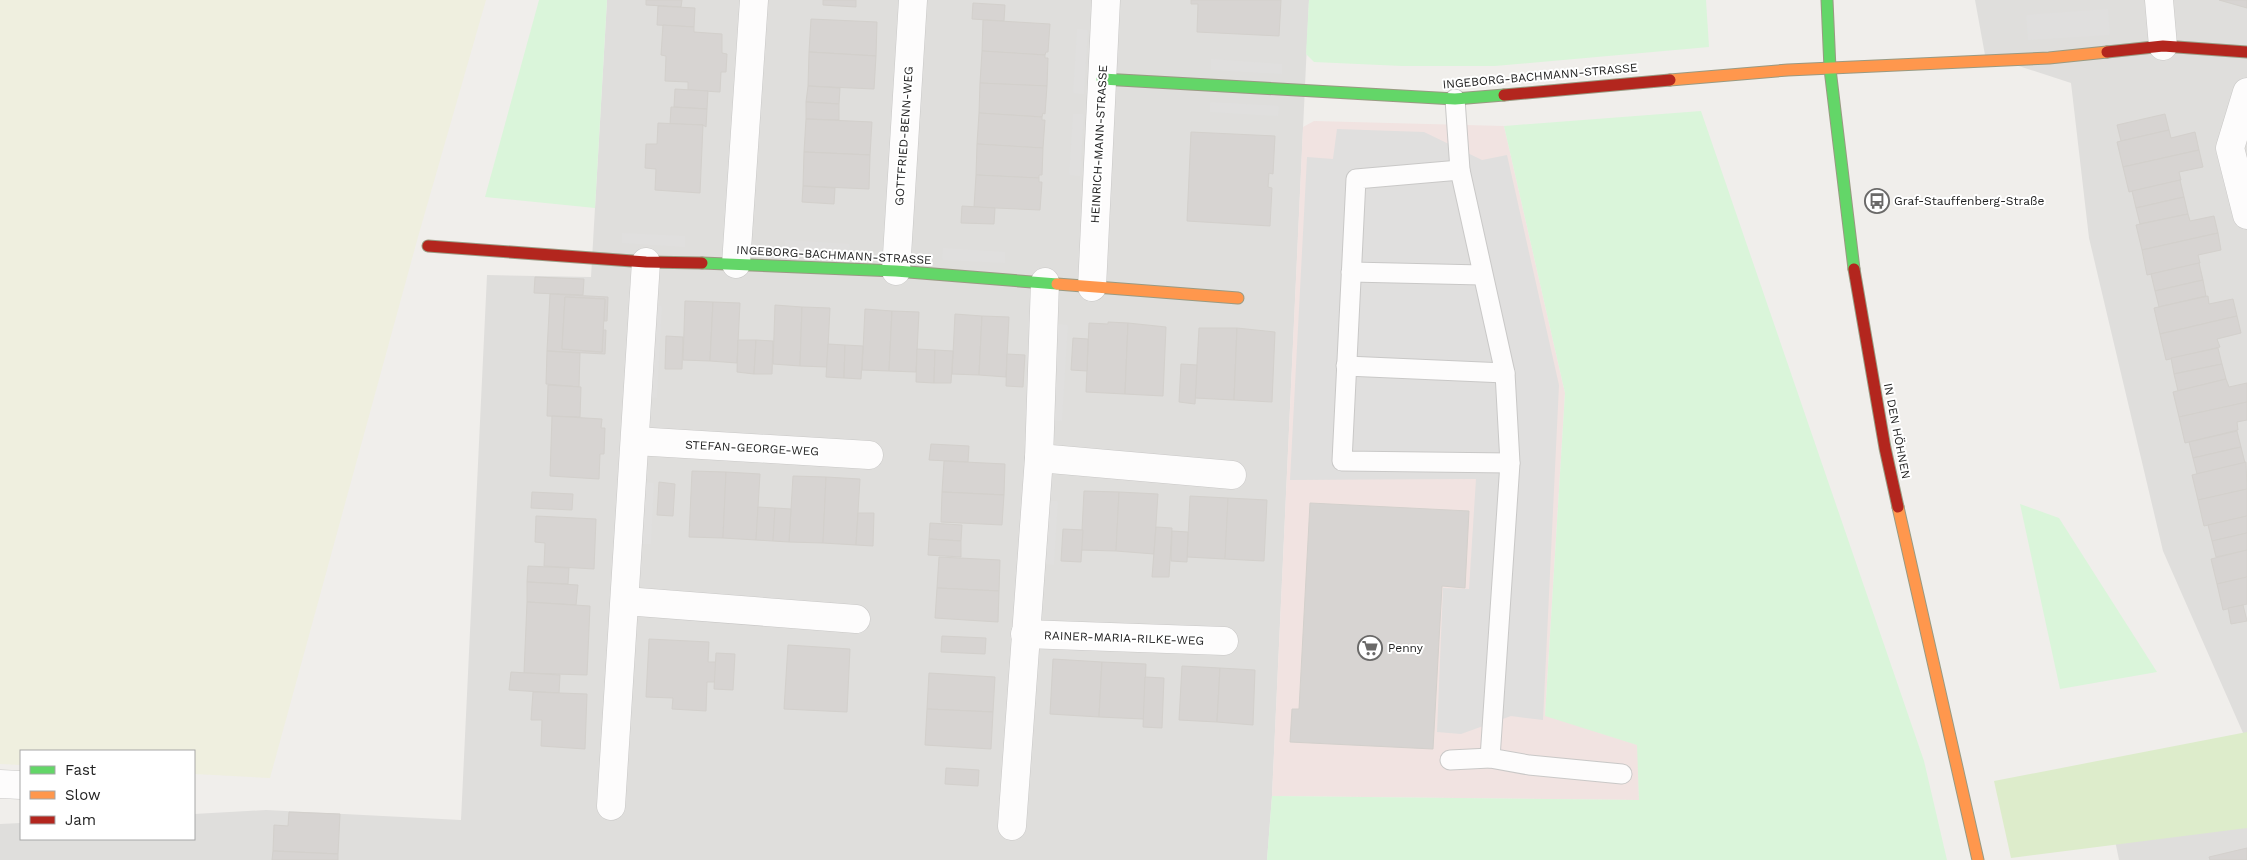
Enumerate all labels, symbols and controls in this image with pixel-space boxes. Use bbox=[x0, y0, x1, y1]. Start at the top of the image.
street label: INGEBORG-BACHMANN-STRASSE bbox=[1442, 60, 1638, 92]
street label: HEINRICH-MANN-STRASSE bbox=[1088, 64, 1110, 224]
street label: GOTTFRIED-BENN-WEG bbox=[892, 66, 916, 206]
bus stop icon: Graf-Stauffenberg-Straße bbox=[1864, 188, 1890, 214]
place label: Graf-Stauffenberg-Straße bbox=[1894, 194, 2044, 208]
street label: INGEBORG-BACHMANN-STRASSE bbox=[736, 243, 932, 267]
street label: IN DEN HÖHNEN bbox=[1881, 382, 1913, 480]
street label: STEFAN-GEORGE-WEG bbox=[685, 438, 819, 458]
street label: RAINER-MARIA-RILKE-WEG bbox=[1044, 628, 1204, 648]
supermarket icon: Penny bbox=[1357, 635, 1383, 661]
place label: Penny bbox=[1388, 641, 1424, 655]
legend bbox=[20, 750, 195, 840]
text: Fast bbox=[65, 761, 97, 779]
text: Slow bbox=[65, 786, 101, 804]
text: Jam bbox=[65, 811, 96, 829]

